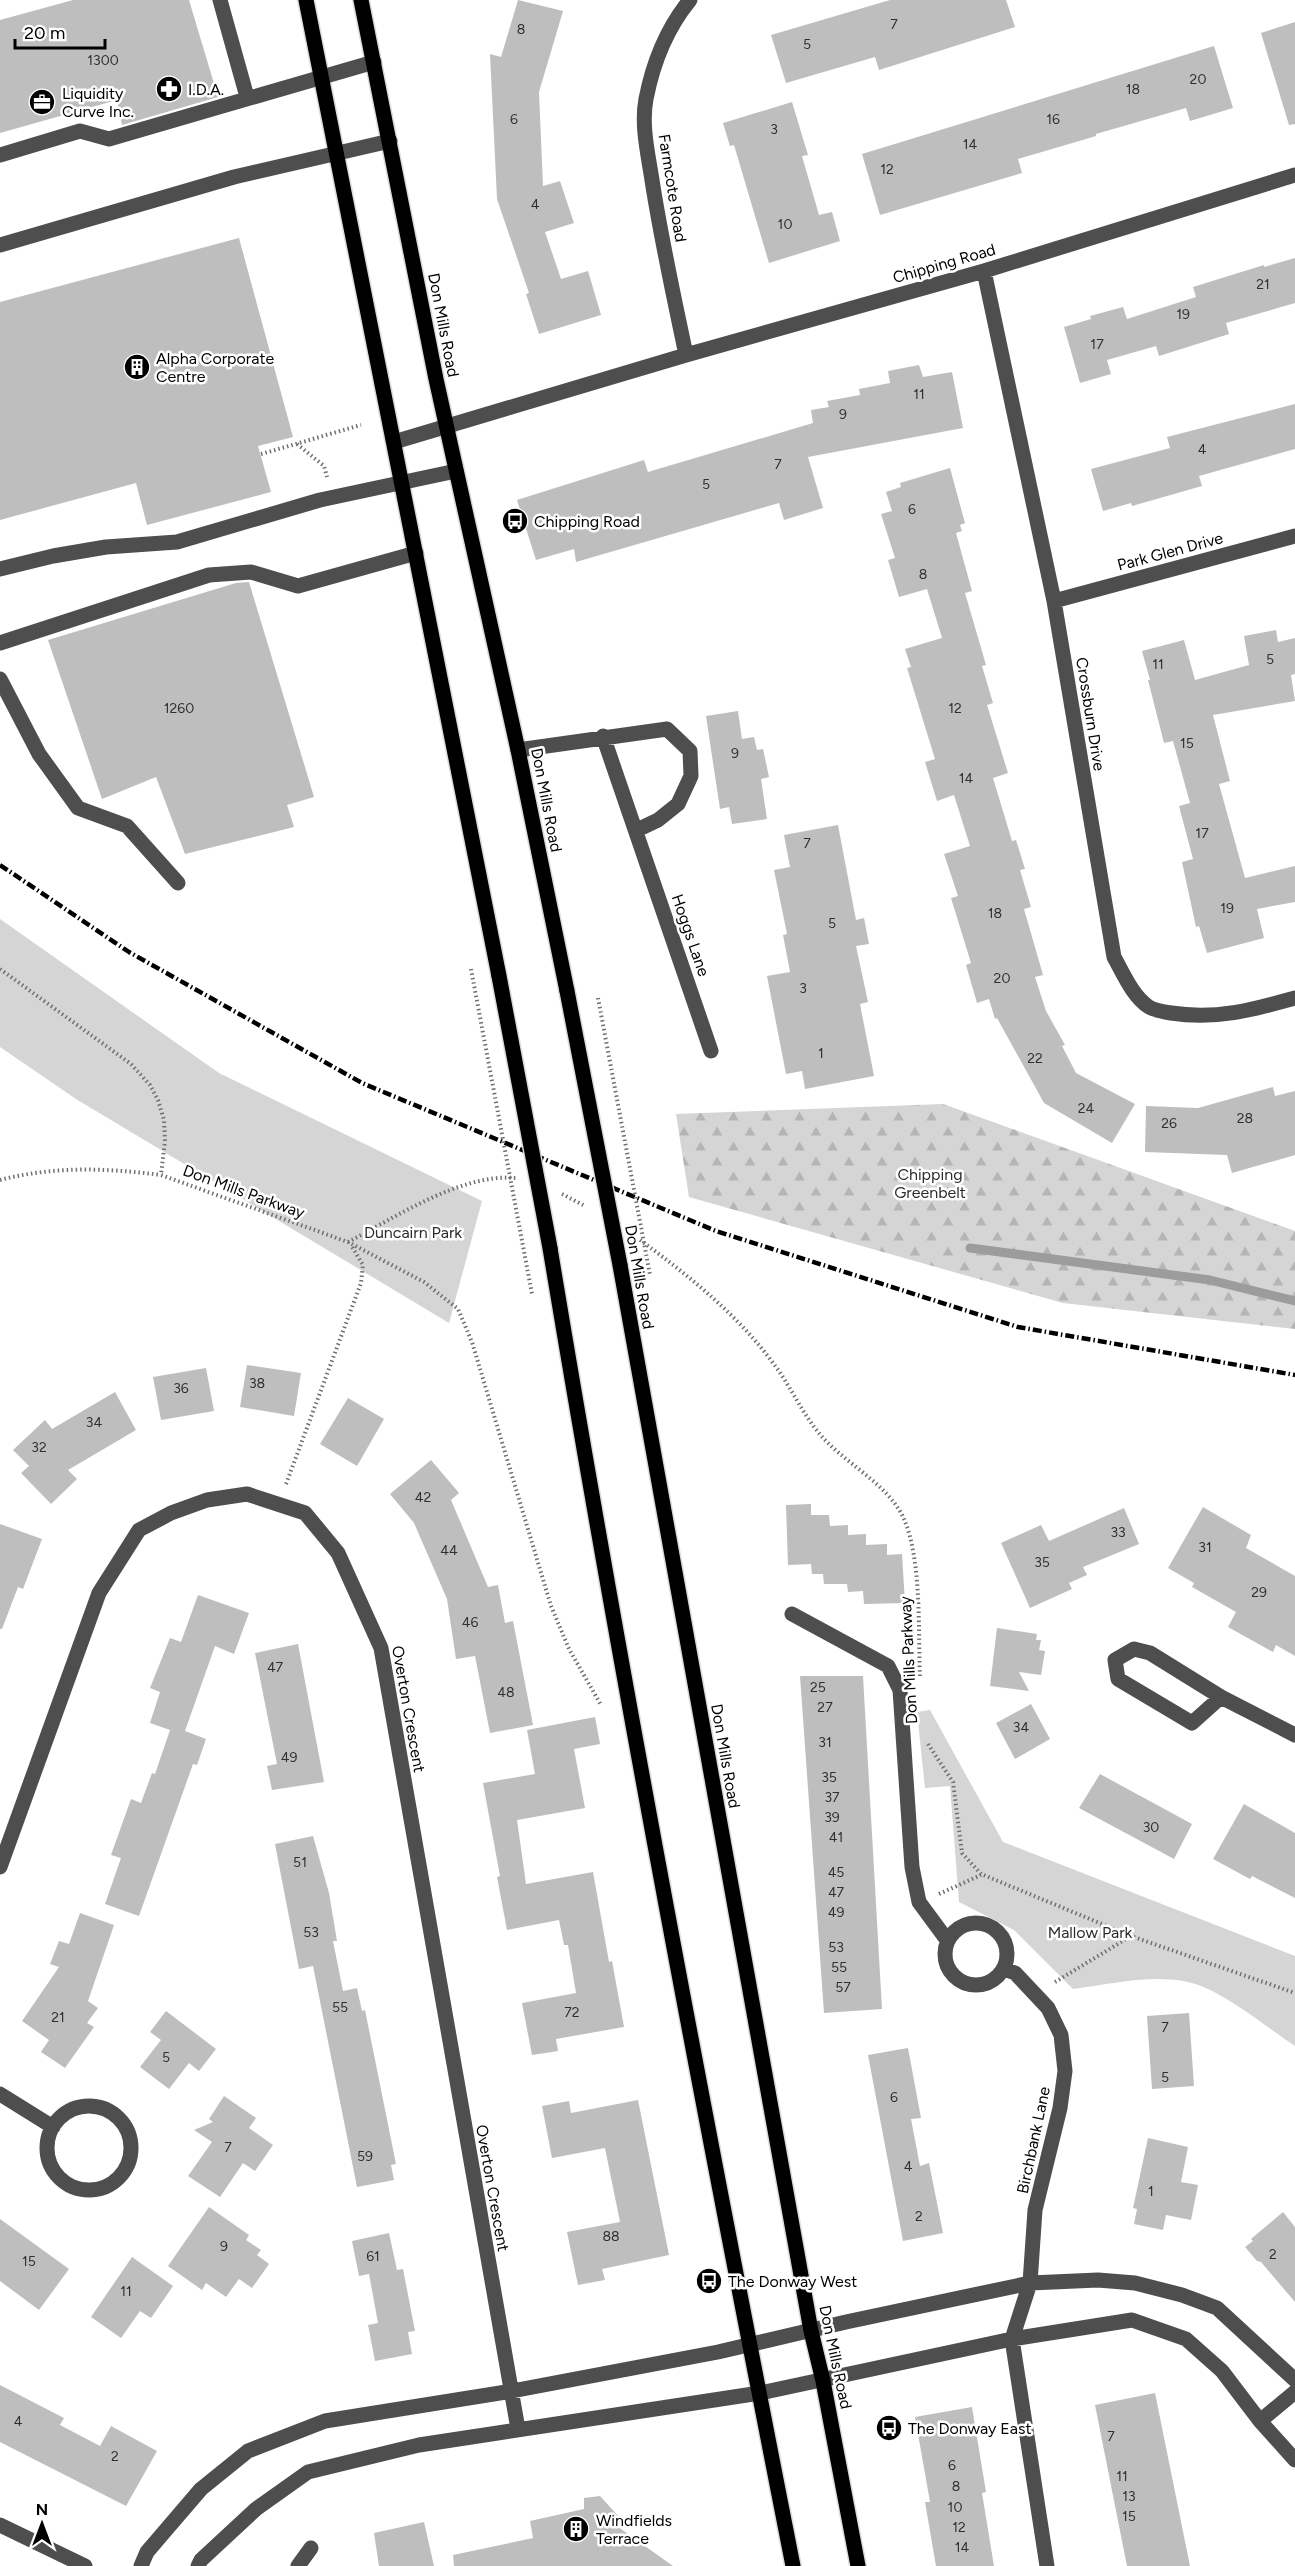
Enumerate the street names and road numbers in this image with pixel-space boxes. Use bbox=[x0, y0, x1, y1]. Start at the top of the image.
street label: Farmcote Road bbox=[655, 133, 690, 244]
street label: Chipping Road bbox=[891, 240, 998, 287]
street label: Don Mills Road bbox=[424, 271, 463, 379]
street label: Park Glen Drive bbox=[1115, 528, 1225, 575]
street label: Crossburn Drive bbox=[1072, 656, 1109, 772]
street label: Don Mills Road bbox=[527, 746, 566, 854]
street label: Hoggs Lane bbox=[668, 892, 714, 979]
street label: Don Mills Parkway bbox=[180, 1161, 308, 1223]
street label: Don Mills Road bbox=[621, 1223, 658, 1331]
street label: Don Mills Parkway bbox=[896, 1595, 921, 1724]
street label: Overton Crescent bbox=[388, 1644, 429, 1774]
street label: Don Mills Road bbox=[707, 1702, 744, 1810]
street label: Birchbank Lane bbox=[1013, 2085, 1054, 2195]
street label: Overton Crescent bbox=[472, 2123, 513, 2253]
street label: Don Mills Road bbox=[815, 2303, 856, 2411]

